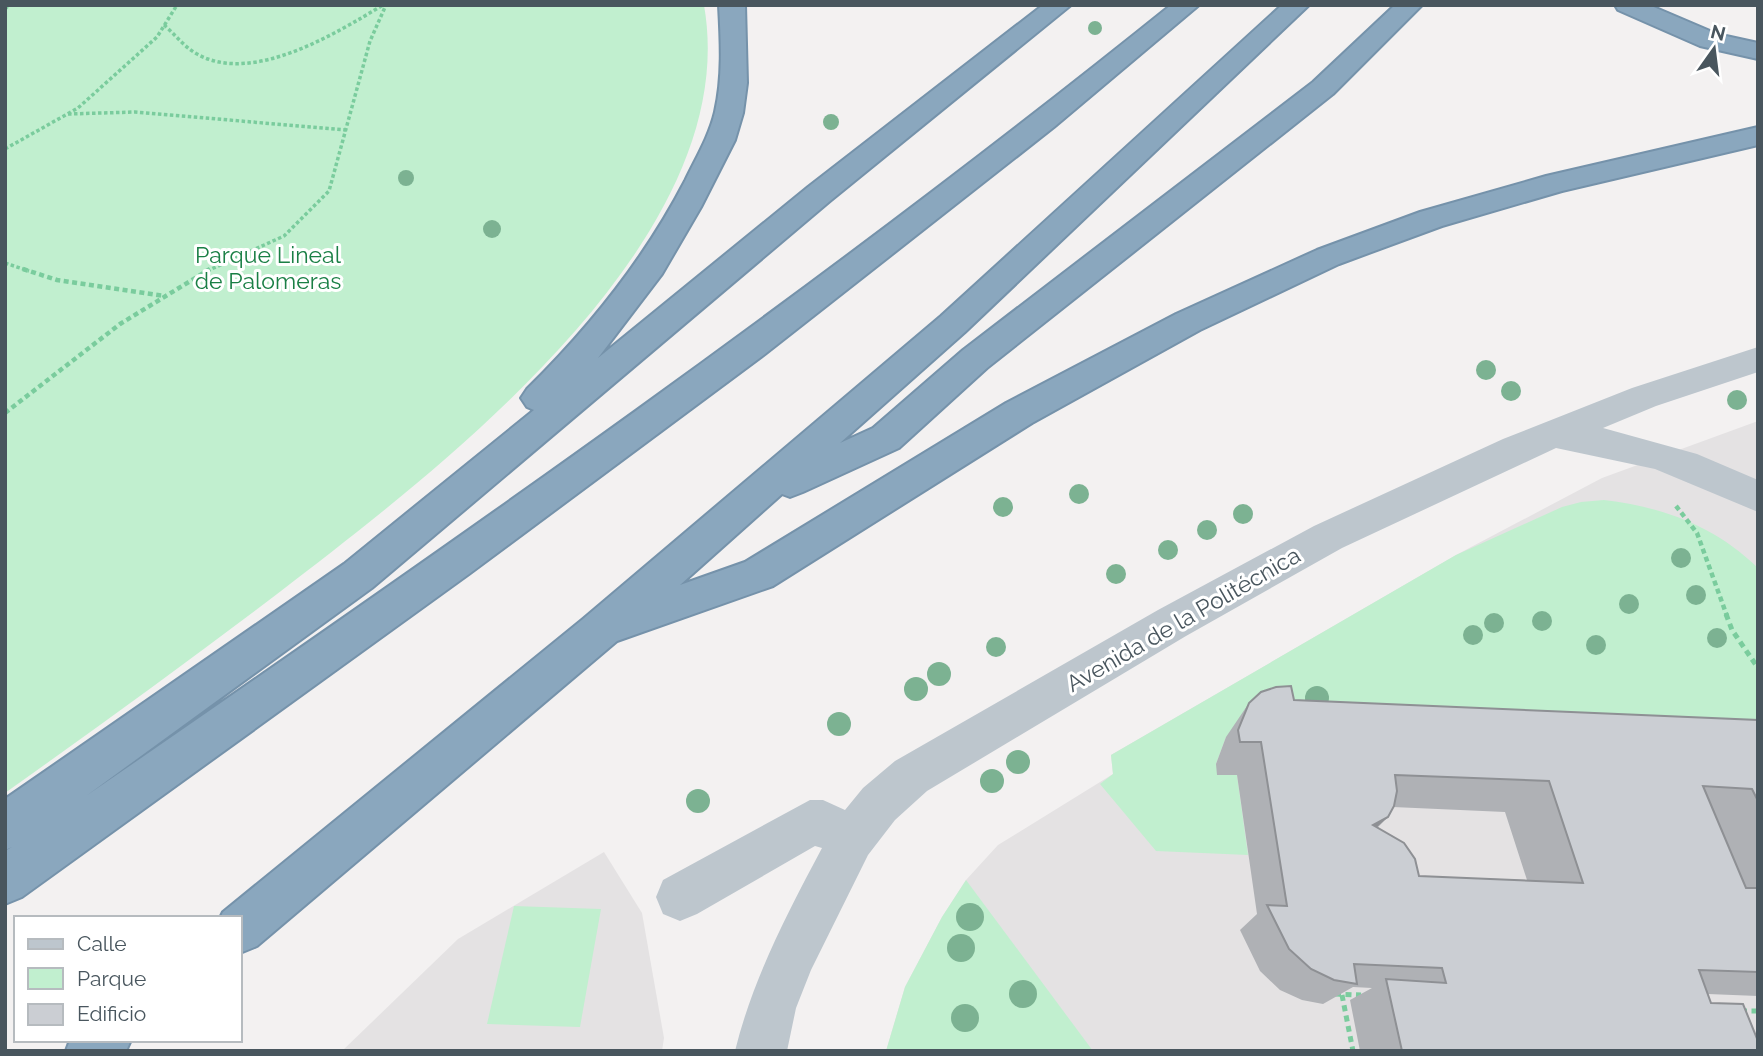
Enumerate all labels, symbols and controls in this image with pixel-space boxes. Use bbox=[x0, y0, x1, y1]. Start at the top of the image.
north arrow bbox=[1679, 14, 1749, 84]
text: N bbox=[1708, 20, 1728, 45]
park label: Parque Lineal de Palomeras bbox=[195, 241, 342, 294]
street label: Avenida de la Politécnica bbox=[1061, 541, 1305, 697]
legend bbox=[14, 916, 242, 1042]
text: Calle bbox=[77, 931, 127, 956]
text: Parque bbox=[77, 966, 146, 991]
text: Edificio bbox=[77, 1001, 146, 1026]

